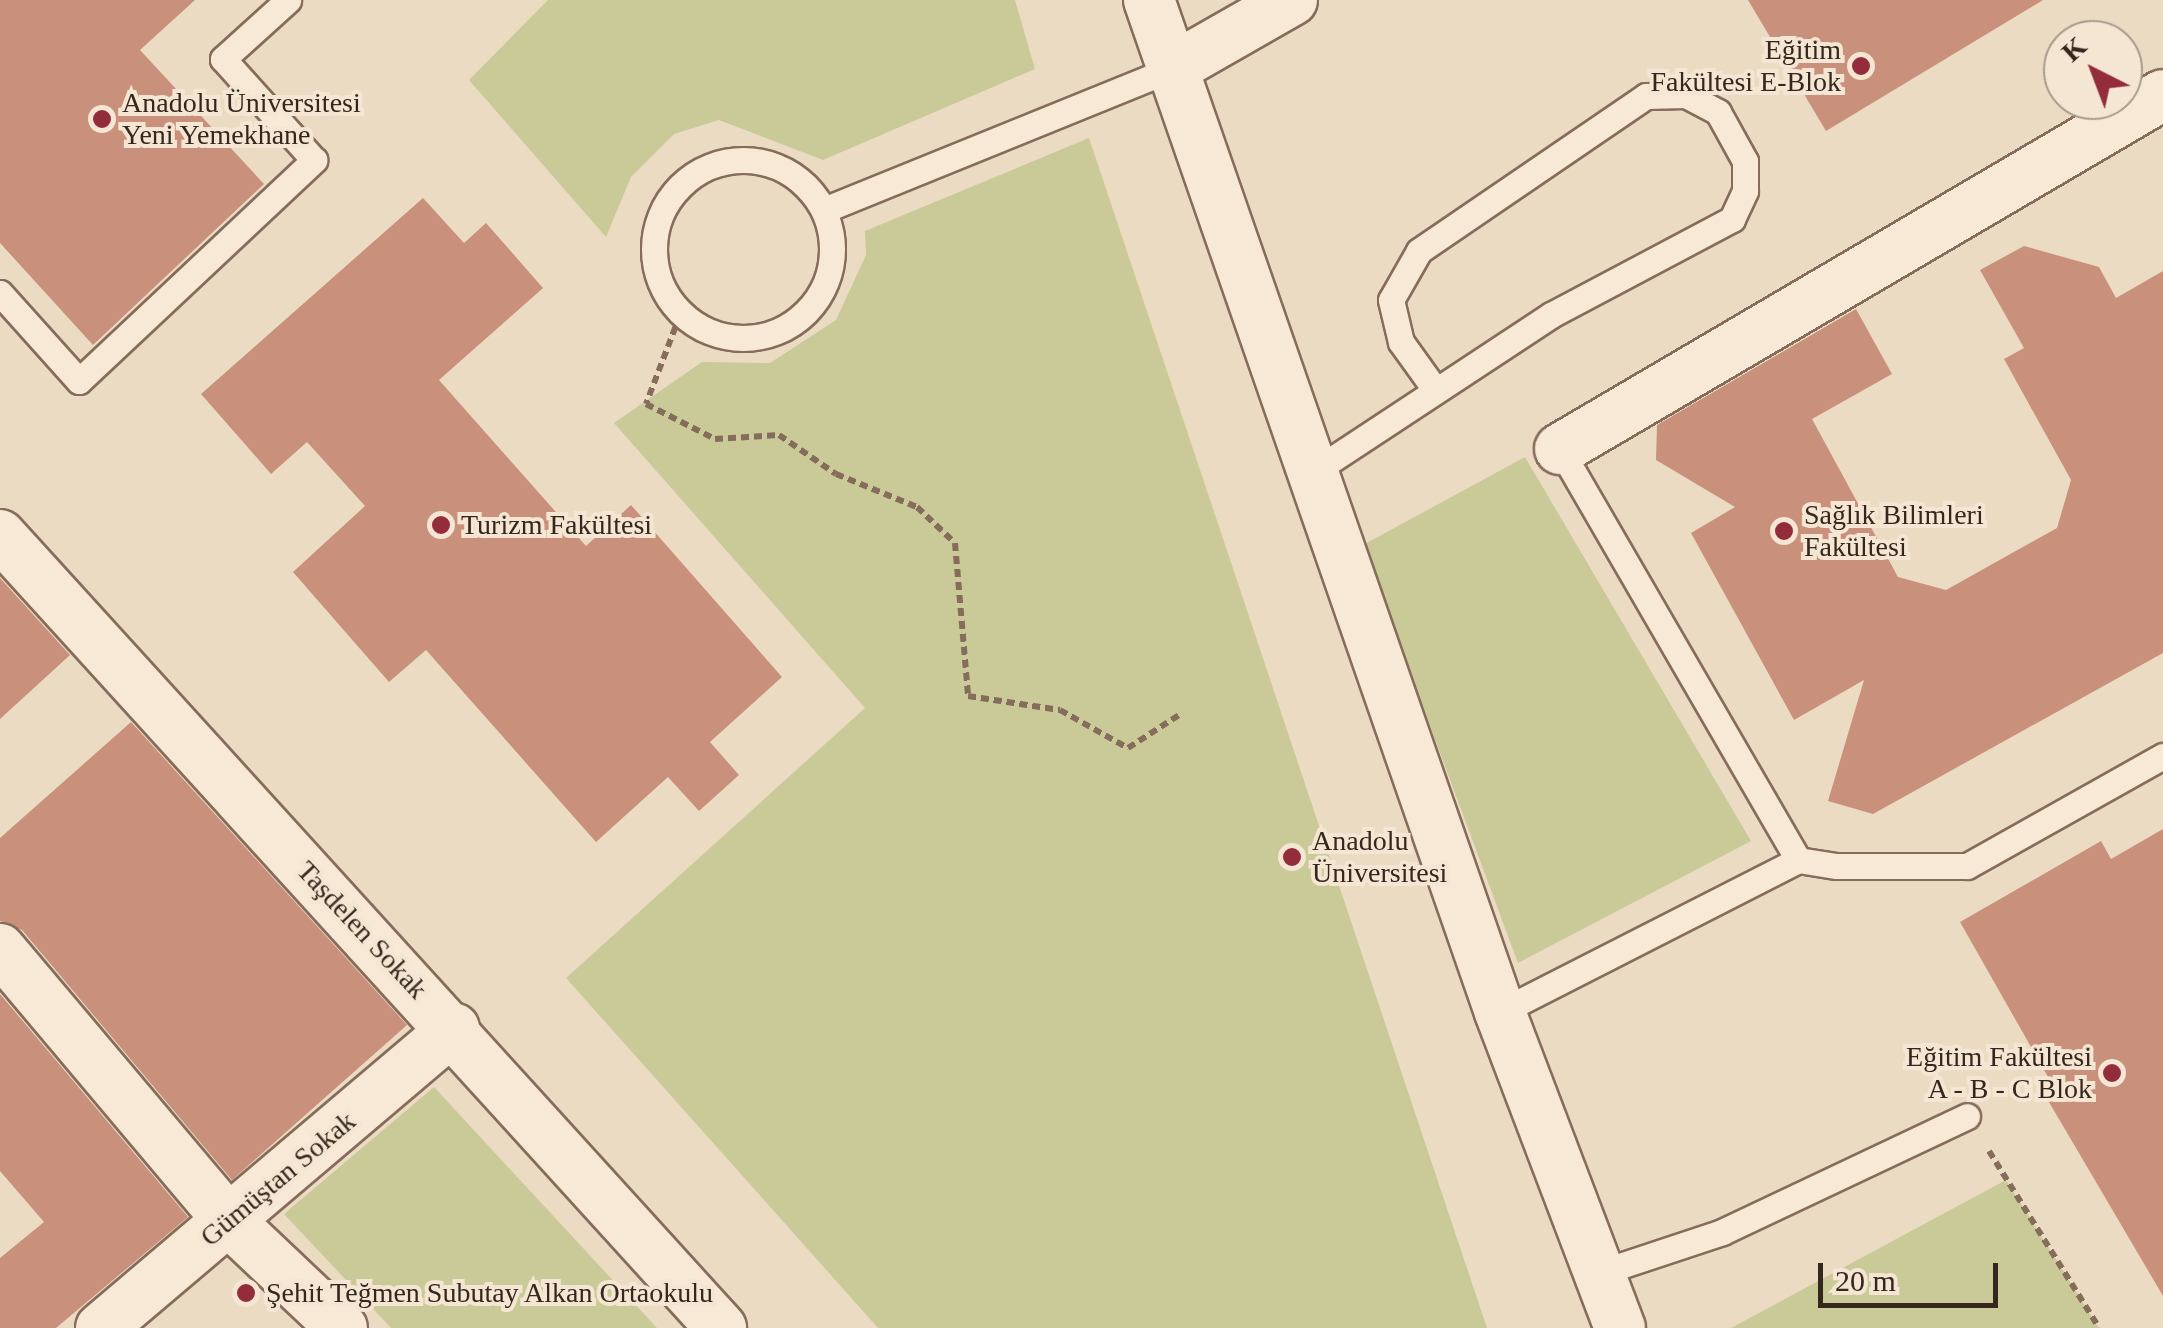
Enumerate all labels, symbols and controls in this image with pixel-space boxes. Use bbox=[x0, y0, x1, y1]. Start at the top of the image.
north arrow bbox=[2043, 20, 2143, 120]
text: K bbox=[2055, 30, 2092, 68]
place label: Eğitim Fakültesi E-Blok bbox=[1650, 33, 1841, 99]
marker: Eğitim Fakültesi E-Blok bbox=[1850, 55, 1872, 77]
place label: Anadolu Üniversitesi Yeni Yemekhane bbox=[122, 86, 361, 152]
marker: Anadolu Üniversitesi Yeni Yemekhane bbox=[91, 108, 113, 130]
place label: Sağlık Bilimleri Fakültesi bbox=[1804, 498, 1984, 564]
place label: Turizm Fakültesi bbox=[461, 508, 652, 542]
marker: Turizm Fakültesi bbox=[430, 514, 452, 536]
marker: Sağlık Bilimleri Fakültesi bbox=[1773, 520, 1795, 542]
place label: Anadolu Üniversitesi bbox=[1312, 824, 1447, 890]
marker: Anadolu Üniversitesi bbox=[1281, 846, 1303, 868]
street label: Taşdelen Sokak bbox=[290, 854, 434, 1006]
place label: Eğitim Fakültesi A - B - C Blok bbox=[1906, 1040, 2092, 1106]
marker: Eğitim Fakültesi A - B - C Blok bbox=[2101, 1062, 2123, 1084]
street label: Gümüştan Sokak bbox=[194, 1104, 362, 1254]
scale bar bbox=[1823, 1243, 2003, 1305]
text: 20 m bbox=[1835, 1264, 1896, 1297]
place label: Şehit Teğmen Subutay Alkan Ortaokulu bbox=[266, 1276, 715, 1310]
marker: Şehit Teğmen Subutay Alkan Ortaokulu bbox=[235, 1282, 257, 1304]

